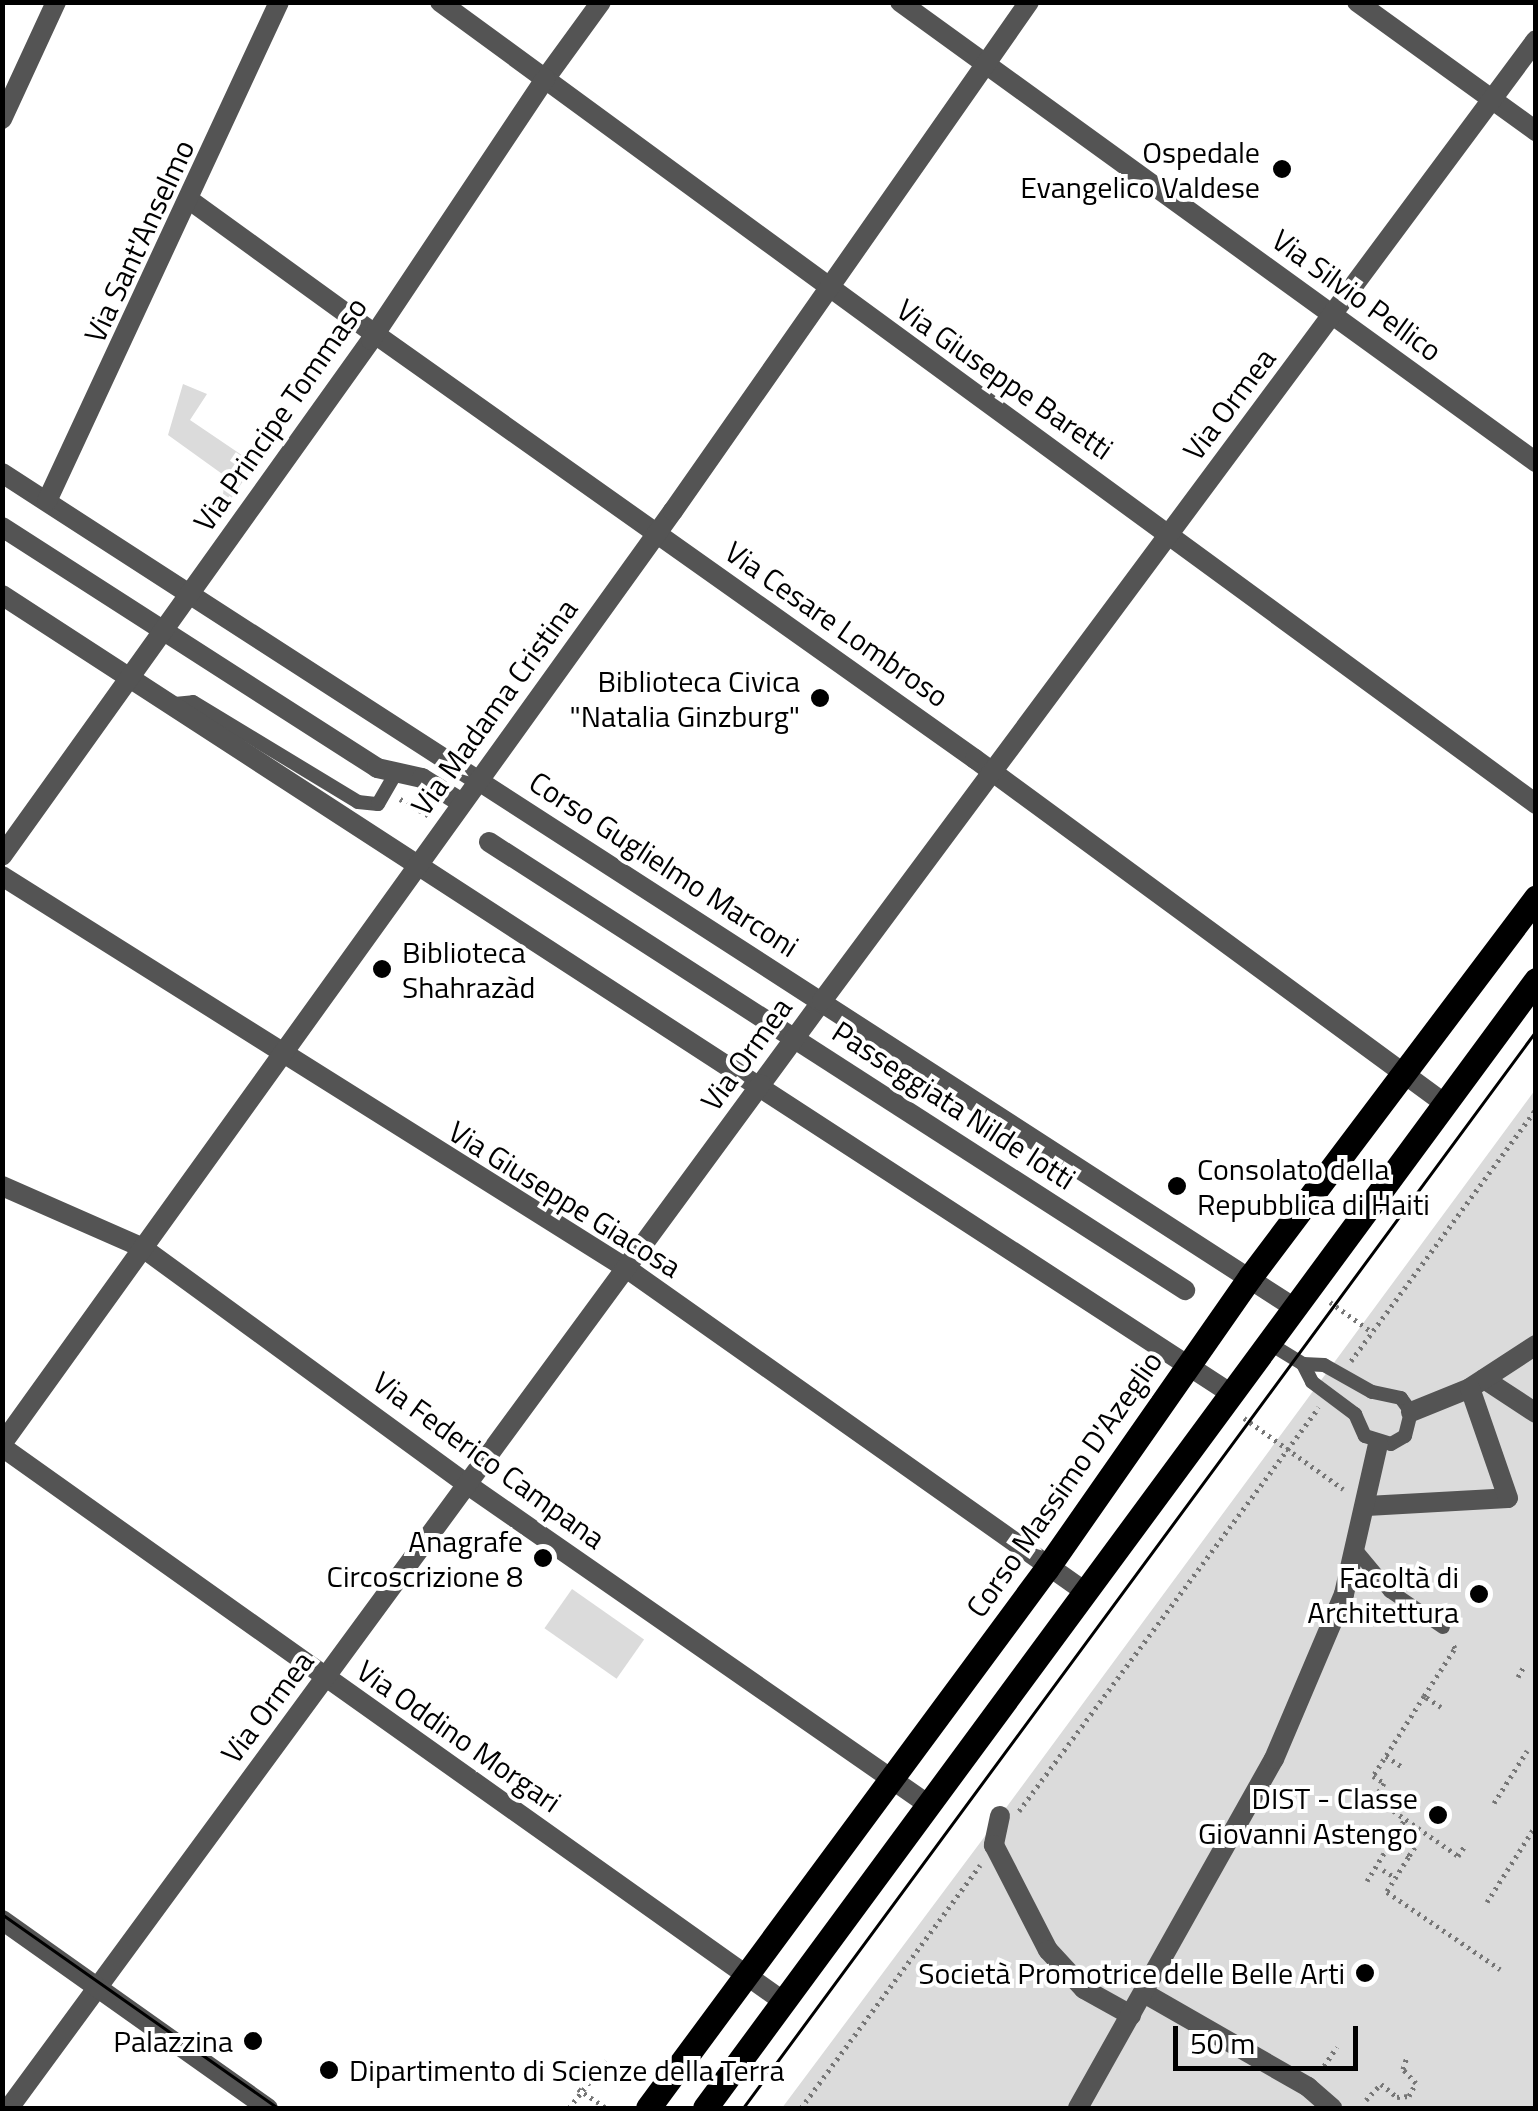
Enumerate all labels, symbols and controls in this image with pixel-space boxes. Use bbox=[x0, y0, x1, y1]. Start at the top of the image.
street label: Via Sant'Anselmo bbox=[76, 134, 202, 348]
place label: Ospedale Evangelico Valdese bbox=[1020, 134, 1260, 204]
marker: Ospedale Evangelico Valdese bbox=[1269, 156, 1295, 182]
street label: Via Silvio Pellico bbox=[1265, 221, 1449, 369]
street label: Via Principe Tommaso bbox=[186, 290, 374, 538]
street label: Via Giuseppe Baretti bbox=[890, 291, 1120, 467]
street label: Via Ormea bbox=[1175, 341, 1283, 467]
street label: Via Cesare Lombroso bbox=[718, 533, 956, 715]
street label: Via Madama Cristina bbox=[403, 592, 585, 822]
place label: Biblioteca Civica "Natalia Ginzburg" bbox=[570, 663, 800, 734]
marker: Biblioteca Civica "Natalia Ginzburg" bbox=[809, 687, 831, 709]
street label: Corso Guglielmo Marconi bbox=[523, 764, 805, 964]
place label: Biblioteca Shahrazàd bbox=[402, 934, 535, 1004]
marker: Biblioteca Shahrazàd bbox=[371, 958, 393, 980]
street label: Via Ormea bbox=[693, 990, 799, 1118]
street label: Passeggiata Nilde Iotti bbox=[826, 1013, 1082, 1197]
street label: Via Giuseppe Giacosa bbox=[442, 1113, 688, 1285]
place label: Consolato della Repubblica di Haiti bbox=[1197, 1151, 1430, 1222]
marker: Consolato della Repubblica di Haiti bbox=[1166, 1175, 1188, 1197]
street label: Corso Massimo D'Azeglio bbox=[958, 1344, 1170, 1624]
street label: Via Federico Campana bbox=[366, 1364, 612, 1556]
place label: Anagrafe Circoscrizione 8 bbox=[327, 1523, 523, 1594]
marker: Anagrafe Circoscrizione 8 bbox=[532, 1547, 554, 1569]
place label: Facoltà di Architettura bbox=[1307, 1559, 1459, 1630]
marker: Facoltà di Architettura bbox=[1468, 1583, 1490, 1605]
street label: Via Ormea bbox=[213, 1644, 321, 1770]
street label: Via Oddino Morgari bbox=[350, 1652, 568, 1820]
place label: DIST - Classe Giovanni Astengo bbox=[1198, 1780, 1418, 1850]
marker: DIST - Classe Giovanni Astengo bbox=[1427, 1804, 1449, 1826]
place label: Società Promotrice delle Belle Arti bbox=[918, 1955, 1345, 1991]
marker: Società Promotrice delle Belle Arti bbox=[1354, 1962, 1376, 1984]
scale bar bbox=[1178, 2006, 1363, 2068]
text: 50 m bbox=[1190, 2020, 1255, 2066]
place label: Palazzina bbox=[113, 2023, 233, 2059]
marker: Palazzina bbox=[242, 2030, 264, 2052]
place label: Dipartimento di Scienze della Terra bbox=[349, 2052, 784, 2088]
marker: Dipartimento di Scienze della Terra bbox=[318, 2059, 340, 2081]

